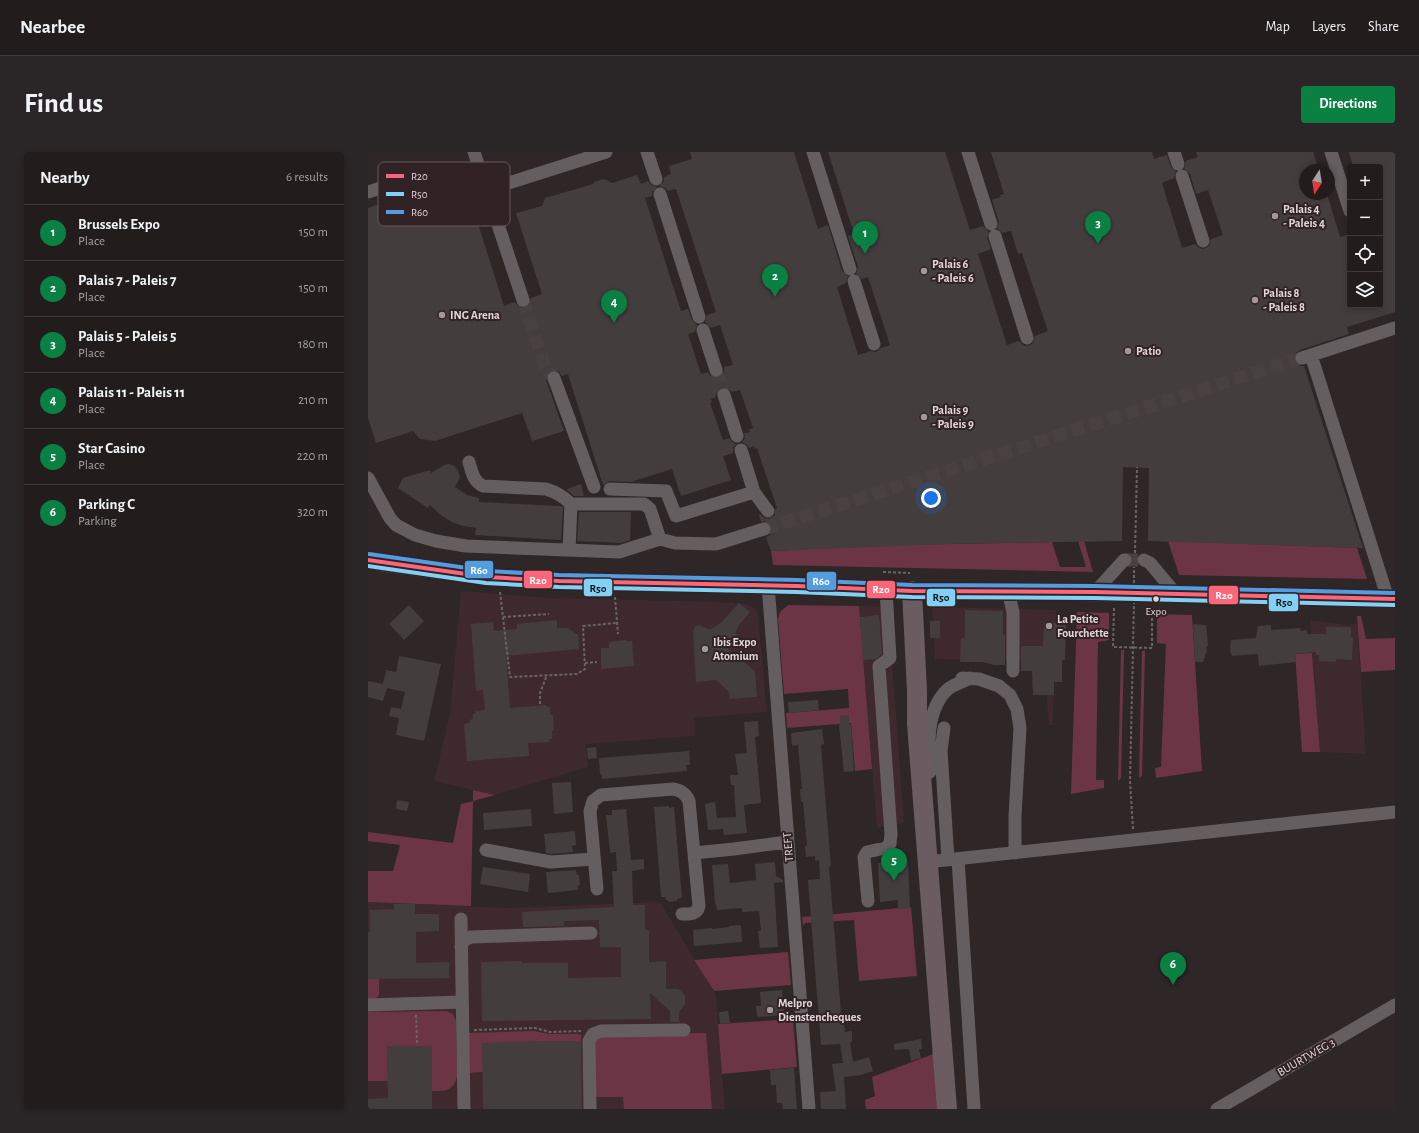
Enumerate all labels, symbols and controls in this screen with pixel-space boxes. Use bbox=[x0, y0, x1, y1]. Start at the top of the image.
text: Nearbee bbox=[20, 18, 85, 37]
text: Map bbox=[1265, 20, 1290, 34]
text: Layers bbox=[1312, 20, 1346, 34]
text: Share bbox=[1368, 20, 1399, 34]
button: Directions bbox=[1301, 86, 1395, 123]
text: Find us bbox=[24, 90, 103, 118]
legend bbox=[378, 162, 510, 226]
north arrow bbox=[1299, 164, 1335, 200]
map controls bbox=[1347, 164, 1383, 308]
button: + bbox=[1347, 164, 1383, 200]
text: Nearby bbox=[40, 169, 90, 186]
text: 6 results bbox=[286, 171, 328, 184]
text: R20 bbox=[411, 171, 428, 182]
text: R50 bbox=[411, 189, 428, 200]
button: − bbox=[1347, 200, 1383, 236]
place label: Palais 4 - Paleis 4 bbox=[1283, 203, 1325, 229]
text: R60 bbox=[411, 207, 428, 218]
pin: 3 bbox=[1085, 211, 1111, 244]
marker: Palais 4 - Paleis 4 bbox=[1270, 211, 1280, 221]
text: Brussels Expo bbox=[78, 217, 160, 232]
pin: 1 bbox=[852, 221, 878, 254]
text: 1 bbox=[51, 226, 55, 239]
text: 150 m bbox=[299, 226, 328, 239]
text: Place bbox=[78, 235, 105, 248]
button: locate bbox=[1347, 236, 1383, 272]
place label: Palais 6 - Paleis 6 bbox=[932, 258, 974, 284]
pin: 2 bbox=[762, 264, 788, 297]
marker: Palais 6 - Paleis 6 bbox=[919, 266, 929, 276]
button: layers bbox=[1347, 272, 1383, 308]
text: Palais 7 - Paleis 7 bbox=[78, 273, 176, 288]
text: 2 bbox=[50, 282, 56, 295]
text: 150 m bbox=[299, 282, 328, 295]
place label: Palais 8 - Paleis 8 bbox=[1263, 287, 1305, 313]
pin: 4 bbox=[601, 290, 627, 323]
text: Place bbox=[78, 291, 105, 304]
marker: Palais 8 - Paleis 8 bbox=[1250, 295, 1260, 305]
place label: ING Arena bbox=[450, 309, 500, 321]
marker: ING Arena bbox=[437, 310, 447, 320]
text: Palais 5 - Paleis 5 bbox=[78, 329, 176, 344]
text: 3 bbox=[50, 338, 56, 351]
text: 180 m bbox=[298, 338, 328, 351]
place label: Patio bbox=[1136, 345, 1161, 357]
marker: Patio bbox=[1123, 346, 1133, 356]
text: Place bbox=[78, 347, 105, 360]
text: Palais 11 - Paleis 11 bbox=[78, 385, 185, 400]
text: 4 bbox=[50, 394, 56, 407]
text: 210 m bbox=[298, 394, 328, 407]
text: Place bbox=[78, 403, 105, 416]
place label: Palais 9 - Paleis 9 bbox=[932, 404, 974, 430]
marker: Palais 9 - Paleis 9 bbox=[919, 412, 929, 422]
text: Star Casino bbox=[78, 441, 145, 456]
text: 5 bbox=[50, 450, 56, 463]
text: 220 m bbox=[297, 450, 328, 463]
text: Place bbox=[78, 459, 105, 472]
your location bbox=[921, 488, 941, 508]
text: Parking C bbox=[78, 497, 135, 512]
text: 6 bbox=[50, 506, 56, 519]
text: 320 m bbox=[297, 506, 328, 519]
text: Parking bbox=[78, 515, 117, 528]
line badge: R60 bbox=[464, 560, 494, 579]
text: R60 bbox=[470, 565, 488, 576]
line badge: R20 bbox=[523, 570, 553, 589]
line badge: R60 bbox=[806, 571, 837, 591]
text: R20 bbox=[529, 575, 547, 586]
text: R60 bbox=[812, 576, 830, 587]
line badge: R50 bbox=[583, 578, 613, 597]
line badge: R20 bbox=[866, 580, 896, 599]
text: R50 bbox=[590, 583, 607, 594]
text: R20 bbox=[872, 584, 890, 595]
line badge: R20 bbox=[1208, 585, 1239, 605]
line badge: R50 bbox=[926, 588, 956, 607]
text: R20 bbox=[1215, 590, 1233, 601]
text: R50 bbox=[933, 592, 950, 603]
line badge: R50 bbox=[1268, 593, 1299, 612]
marker: Expo bbox=[1151, 594, 1161, 604]
text: R50 bbox=[1276, 597, 1293, 608]
place label: Expo bbox=[1145, 606, 1167, 617]
place label: La Petite Fourchette bbox=[1057, 613, 1109, 639]
marker: La Petite Fourchette bbox=[1044, 621, 1054, 631]
place label: Ibis Expo Atomium bbox=[713, 636, 759, 662]
marker: Ibis Expo Atomium bbox=[700, 644, 710, 654]
street label: TREFT bbox=[781, 832, 795, 862]
pin: 5 bbox=[881, 848, 907, 881]
pin: 6 bbox=[1160, 952, 1186, 985]
place label: Melpro Dienstencheques bbox=[778, 997, 861, 1023]
marker: Melpro Dienstencheques bbox=[765, 1005, 775, 1015]
street label: BUURTWEG 3 bbox=[1275, 1036, 1337, 1078]

